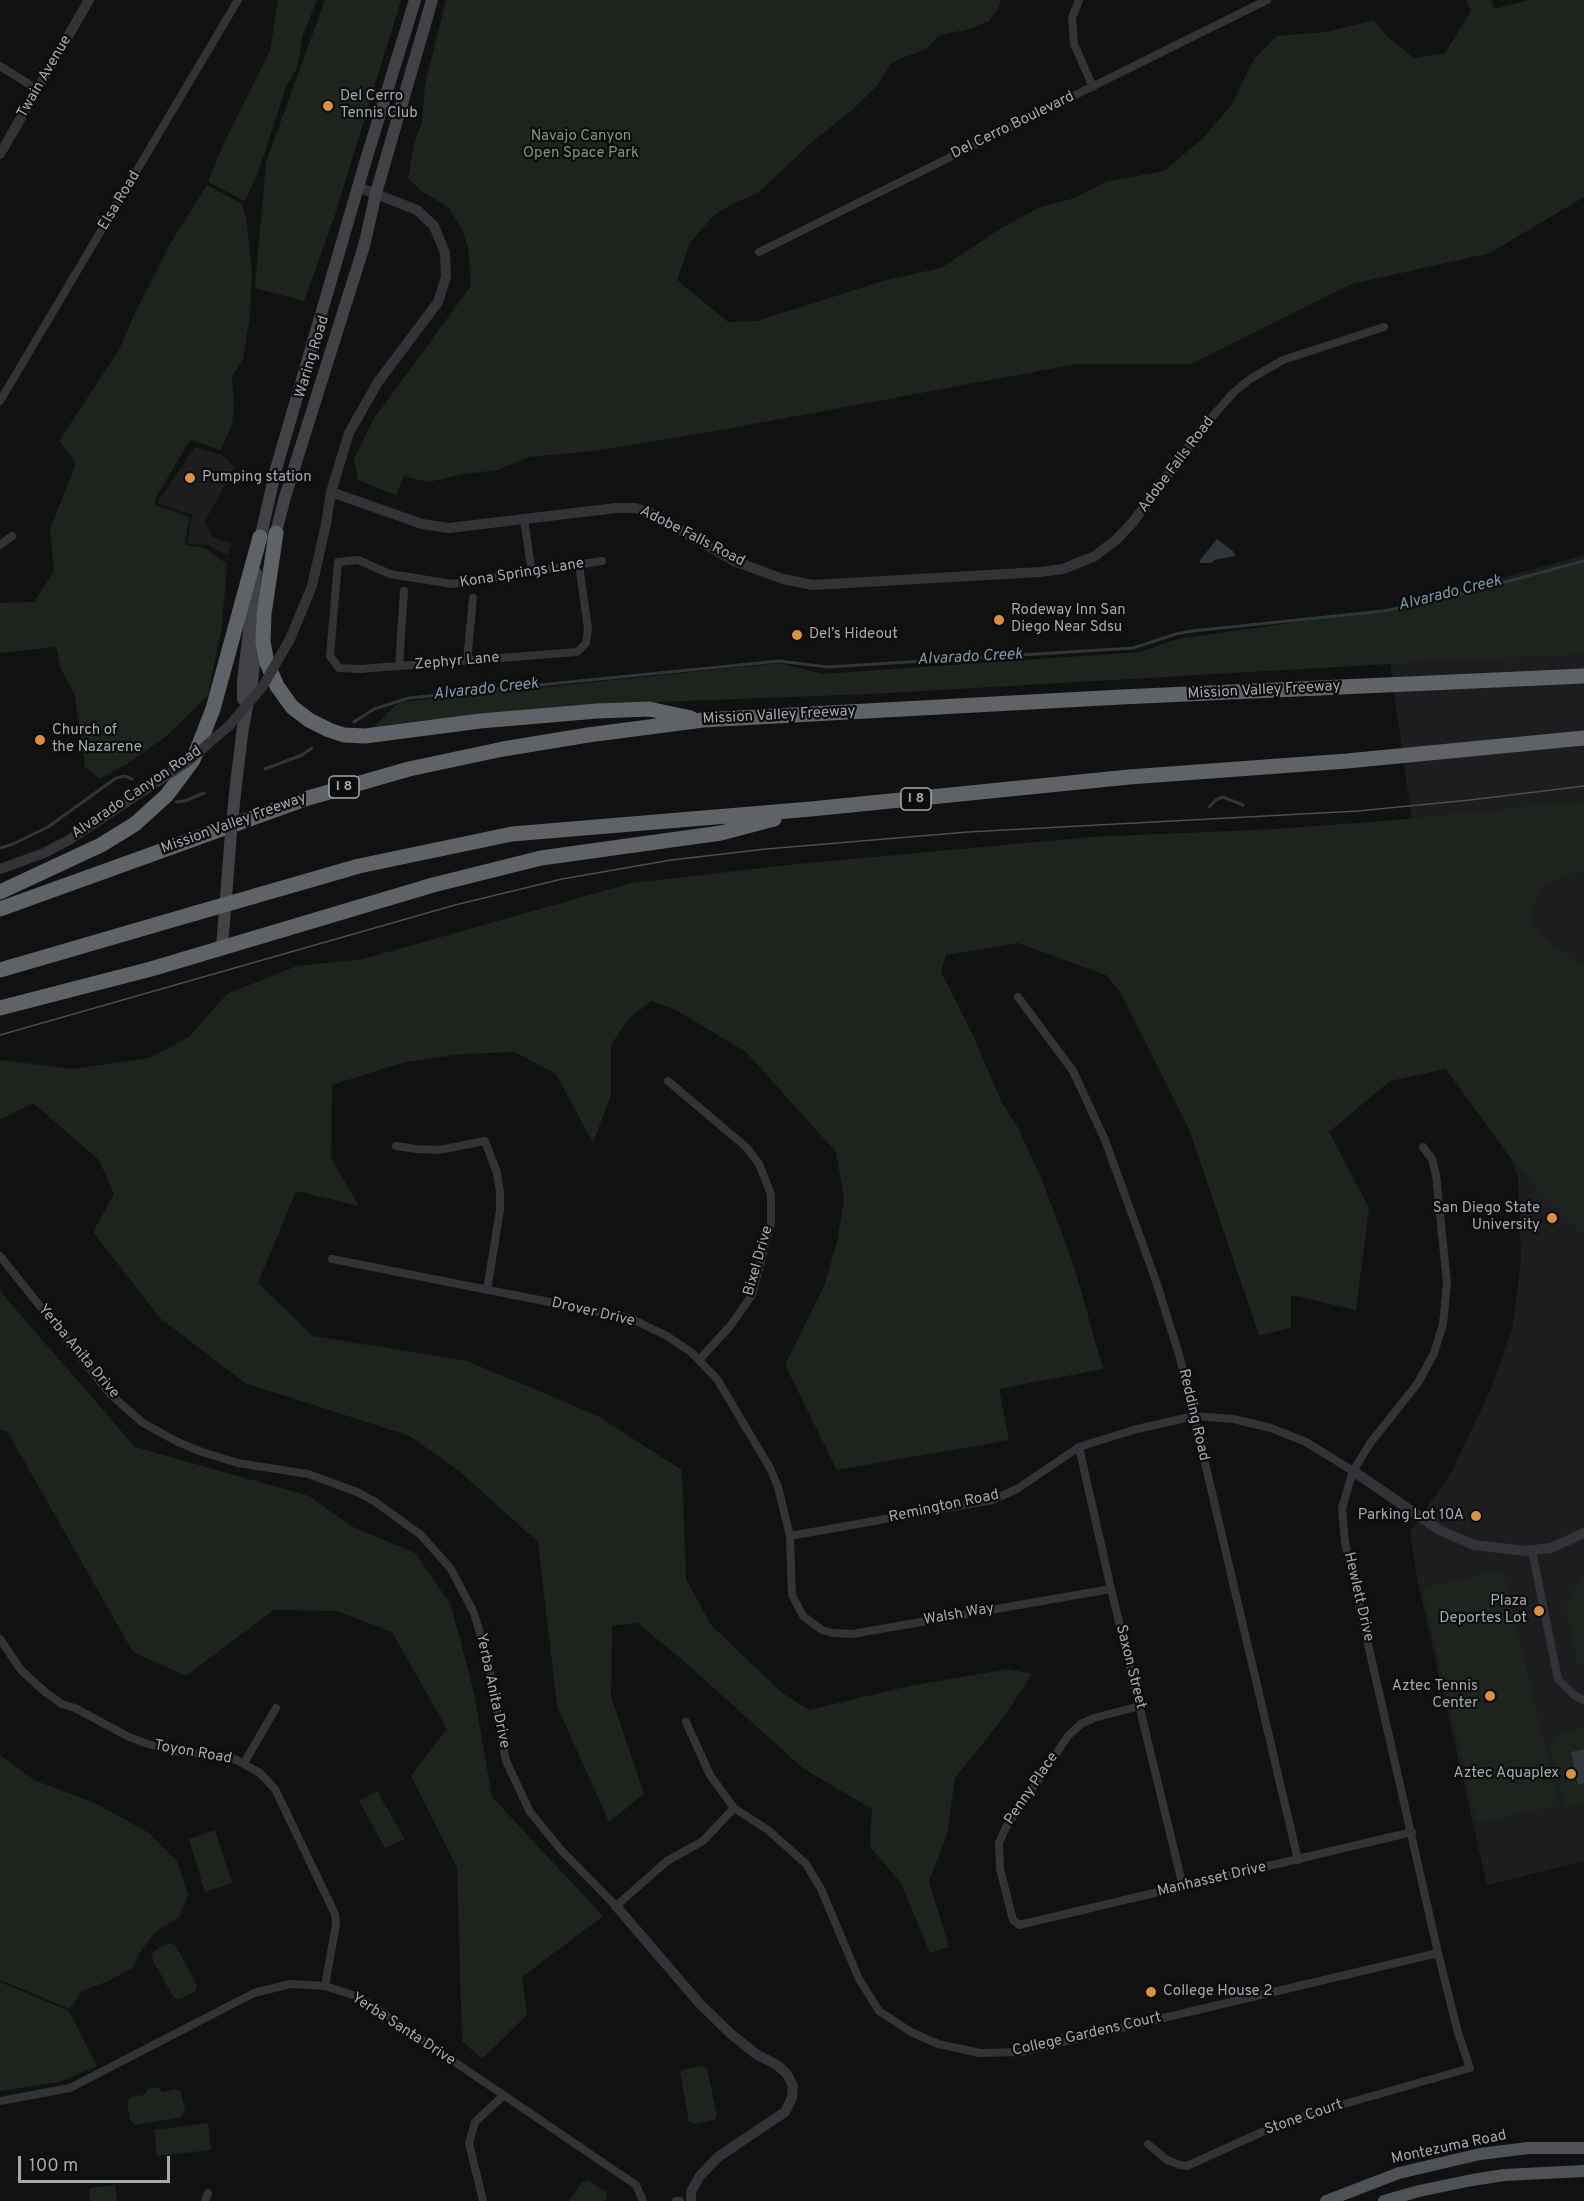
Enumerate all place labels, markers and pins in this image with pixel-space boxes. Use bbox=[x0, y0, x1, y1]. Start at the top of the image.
place label: Del Cerro Tennis Club bbox=[340, 88, 418, 123]
marker: Del Cerro Tennis Club bbox=[321, 99, 335, 113]
place label: Pumping station bbox=[202, 469, 312, 487]
marker: Pumping station bbox=[183, 471, 197, 485]
place label: Rodeway Inn San Diego Near Sdsu bbox=[1011, 602, 1126, 637]
marker: Rodeway Inn San Diego Near Sdsu bbox=[992, 613, 1006, 627]
place label: Del’s Hideout bbox=[809, 626, 898, 644]
marker: Del’s Hideout bbox=[790, 628, 804, 642]
place label: Church of the Nazarene bbox=[52, 722, 142, 757]
marker: Church of the Nazarene bbox=[33, 733, 47, 747]
place label: San Diego State University bbox=[1433, 1200, 1540, 1235]
marker: San Diego State University bbox=[1545, 1211, 1559, 1225]
place label: Parking Lot 10A bbox=[1358, 1507, 1464, 1525]
marker: Parking Lot 10A bbox=[1469, 1509, 1483, 1523]
place label: Plaza Deportes Lot bbox=[1439, 1593, 1527, 1628]
marker: Plaza Deportes Lot bbox=[1532, 1604, 1546, 1618]
place label: Aztec Tennis Center bbox=[1392, 1678, 1478, 1713]
marker: Aztec Tennis Center bbox=[1483, 1689, 1497, 1703]
place label: Aztec Aquaplex bbox=[1453, 1765, 1559, 1783]
marker: Aztec Aquaplex bbox=[1564, 1767, 1578, 1781]
place label: College House 2 bbox=[1163, 1983, 1272, 2001]
marker: College House 2 bbox=[1144, 1985, 1158, 1999]

